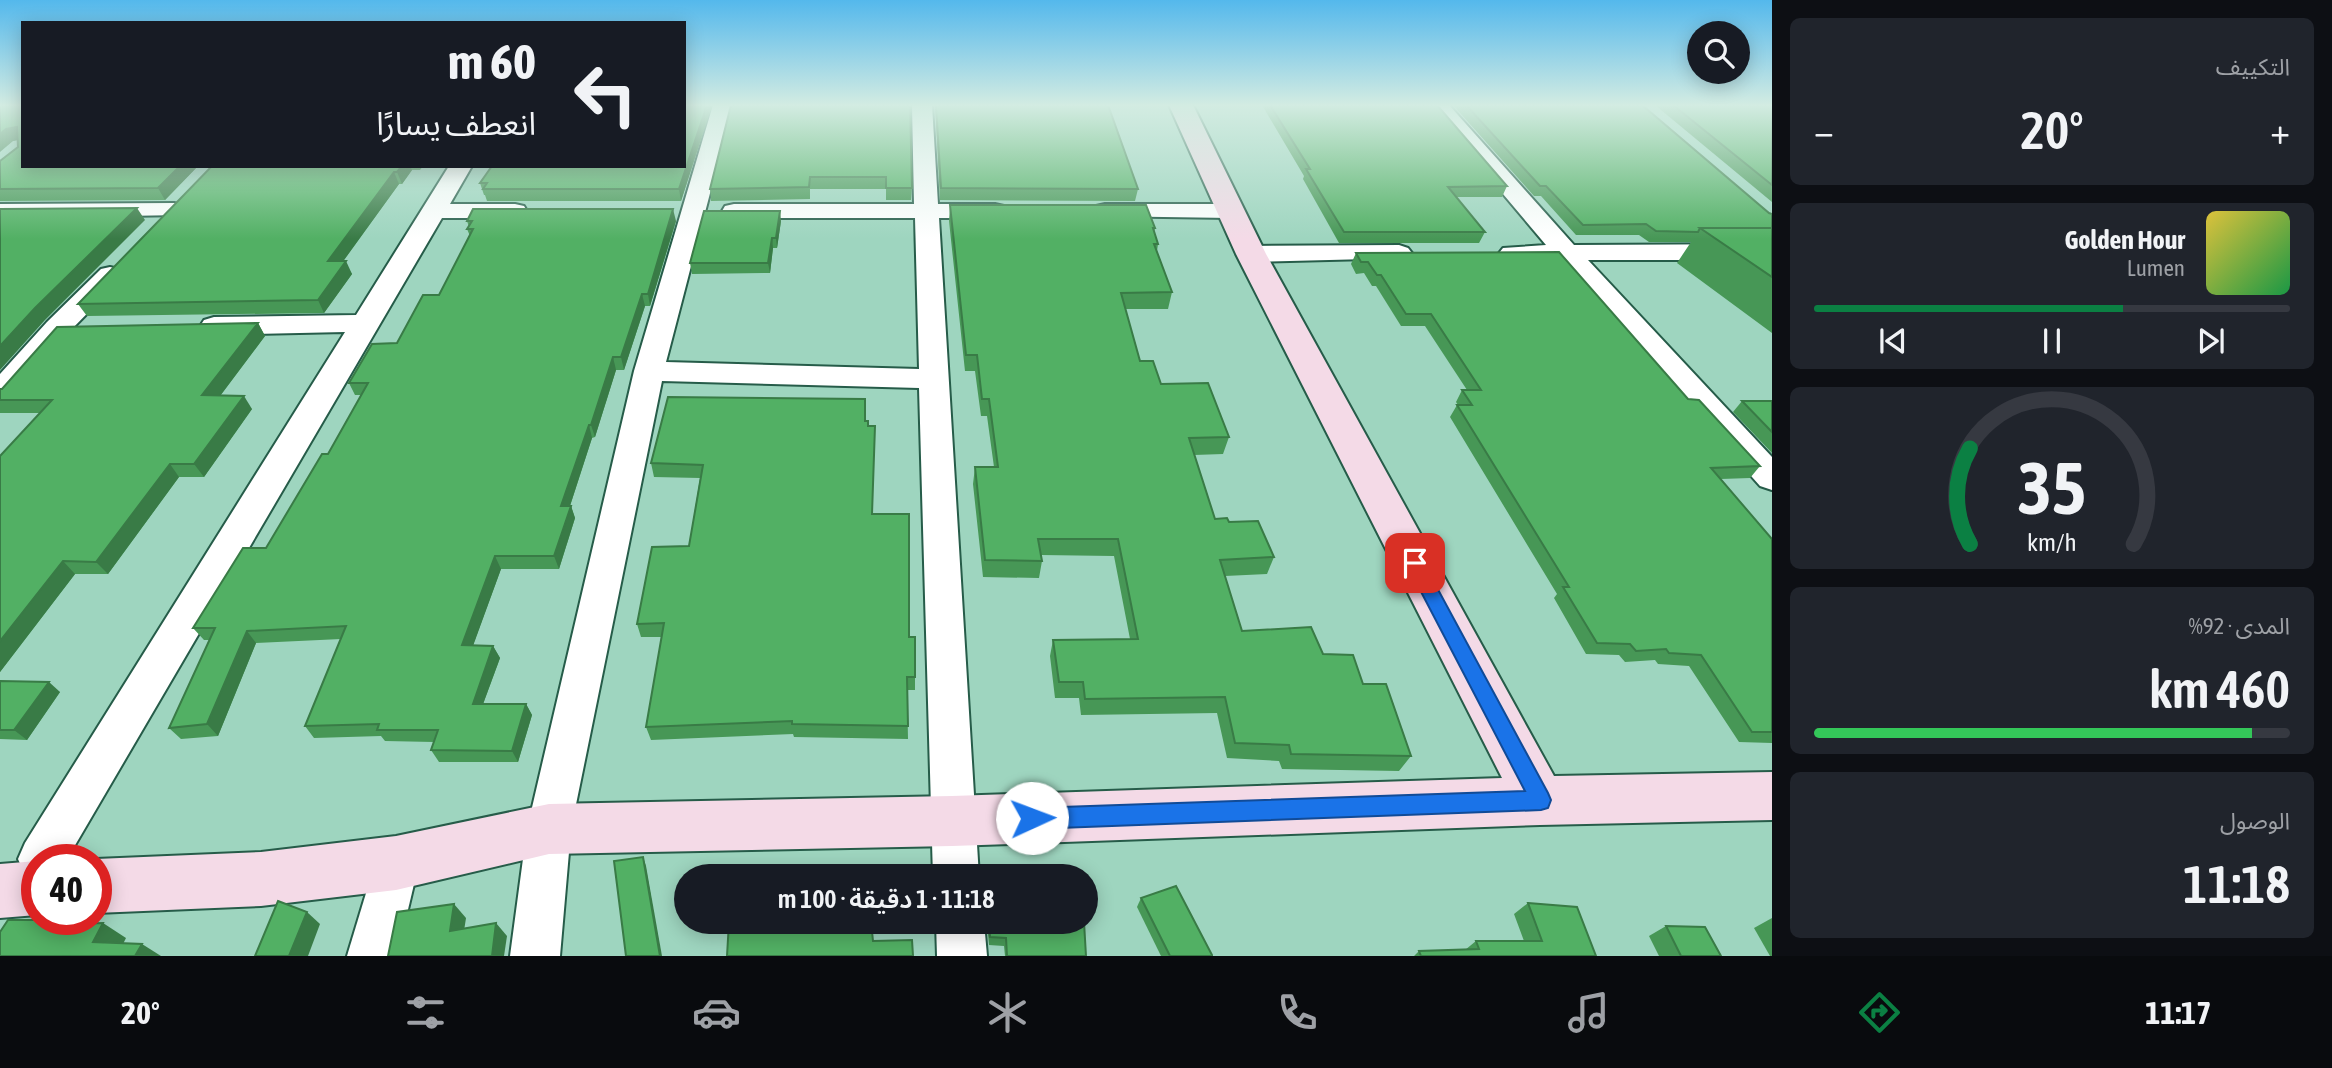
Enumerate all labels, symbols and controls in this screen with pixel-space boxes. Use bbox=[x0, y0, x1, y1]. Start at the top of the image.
map controls bbox=[1687, 21, 1750, 84]
button: search bbox=[1687, 21, 1750, 84]
text: 60 m bbox=[448, 33, 536, 89]
icon: left bbox=[560, 49, 651, 140]
text: التكييف bbox=[2216, 54, 2290, 80]
text: 20° bbox=[2020, 100, 2084, 160]
text: انعطف يسارًا bbox=[376, 105, 536, 142]
text: − bbox=[1814, 109, 1834, 152]
text: + bbox=[2270, 109, 2290, 152]
text: Golden Hour bbox=[2065, 225, 2185, 255]
text: Lumen bbox=[2127, 255, 2185, 281]
icon: previous bbox=[1874, 322, 1912, 360]
icon: pause bbox=[2033, 322, 2071, 360]
icon: next bbox=[2192, 322, 2230, 360]
text: 35 bbox=[2018, 446, 2086, 529]
text: km/h bbox=[2027, 528, 2077, 556]
pin bbox=[1385, 533, 1445, 593]
icon: arrive bbox=[1396, 544, 1434, 582]
text: المدى · 92% bbox=[2188, 613, 2290, 639]
text: 460 km bbox=[2149, 659, 2290, 719]
position arrow bbox=[995, 781, 1069, 855]
text: الوصول bbox=[2220, 808, 2290, 834]
speed limit sign: 40 bbox=[21, 844, 112, 935]
text: 11:18 bbox=[2183, 854, 2290, 914]
text: 11:18 · 1 دقيقة · 100 m bbox=[778, 884, 994, 914]
icon: filters bbox=[401, 988, 450, 1037]
icon: car bbox=[692, 988, 741, 1037]
icon: climate bbox=[983, 988, 1032, 1037]
icon: phone bbox=[1273, 988, 1322, 1037]
icon: music bbox=[1564, 988, 1613, 1037]
icon: directions bbox=[1855, 988, 1904, 1037]
text: 20° bbox=[121, 994, 160, 1031]
text: 11:17 bbox=[2145, 994, 2211, 1031]

